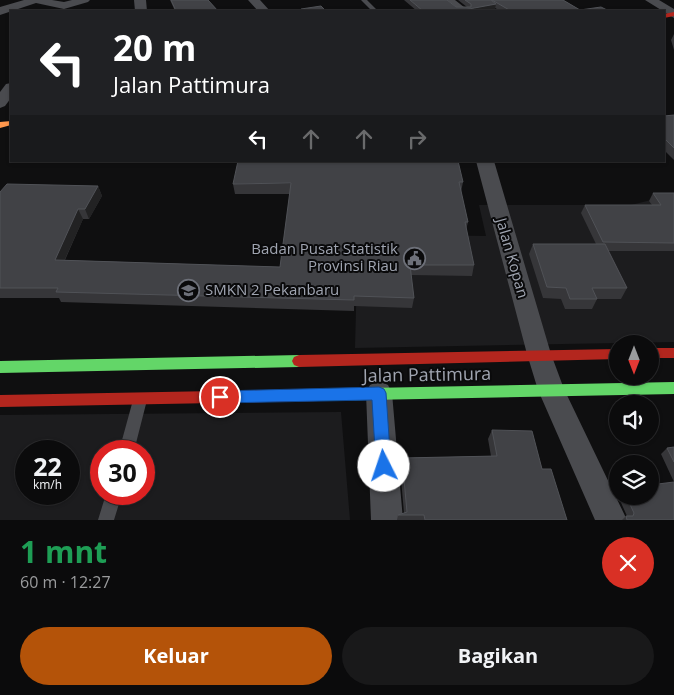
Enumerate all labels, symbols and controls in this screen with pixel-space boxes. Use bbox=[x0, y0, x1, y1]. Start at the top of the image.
text: 20 m bbox=[113, 24, 196, 71]
icon: left bbox=[30, 30, 95, 95]
text: Jalan Pattimura bbox=[113, 69, 270, 99]
icon: left bbox=[244, 125, 272, 153]
icon: ahead bbox=[297, 125, 325, 153]
icon: ahead bbox=[350, 125, 378, 153]
icon: right bbox=[403, 125, 431, 153]
street label: Jalan Kopan bbox=[491, 213, 534, 300]
place label: Badan Pusat Statistik Provinsi Riau bbox=[251, 238, 398, 275]
public building icon: Badan Pusat Statistik Provinsi Riau bbox=[402, 246, 426, 270]
school or university icon: SMKN 2 Pekanbaru bbox=[177, 278, 201, 302]
place label: SMKN 2 Pekanbaru bbox=[205, 279, 339, 299]
north arrow bbox=[609, 335, 659, 385]
map controls bbox=[609, 335, 659, 505]
street label: Jalan Pattimura bbox=[361, 361, 491, 387]
pin bbox=[199, 376, 241, 418]
icon: arrive bbox=[206, 383, 234, 411]
button: sound bbox=[609, 395, 659, 445]
position arrow bbox=[357, 439, 409, 491]
speed limit sign: 30 bbox=[90, 440, 155, 505]
text: 22 bbox=[33, 449, 62, 483]
button: layers bbox=[609, 455, 659, 505]
text: km/h bbox=[33, 476, 62, 493]
text: 1 mnt bbox=[20, 531, 107, 572]
button: close bbox=[602, 537, 654, 589]
text: 60 m · 12:27 bbox=[20, 571, 111, 593]
button: Keluar bbox=[20, 627, 332, 685]
button: Bagikan bbox=[342, 627, 654, 685]

